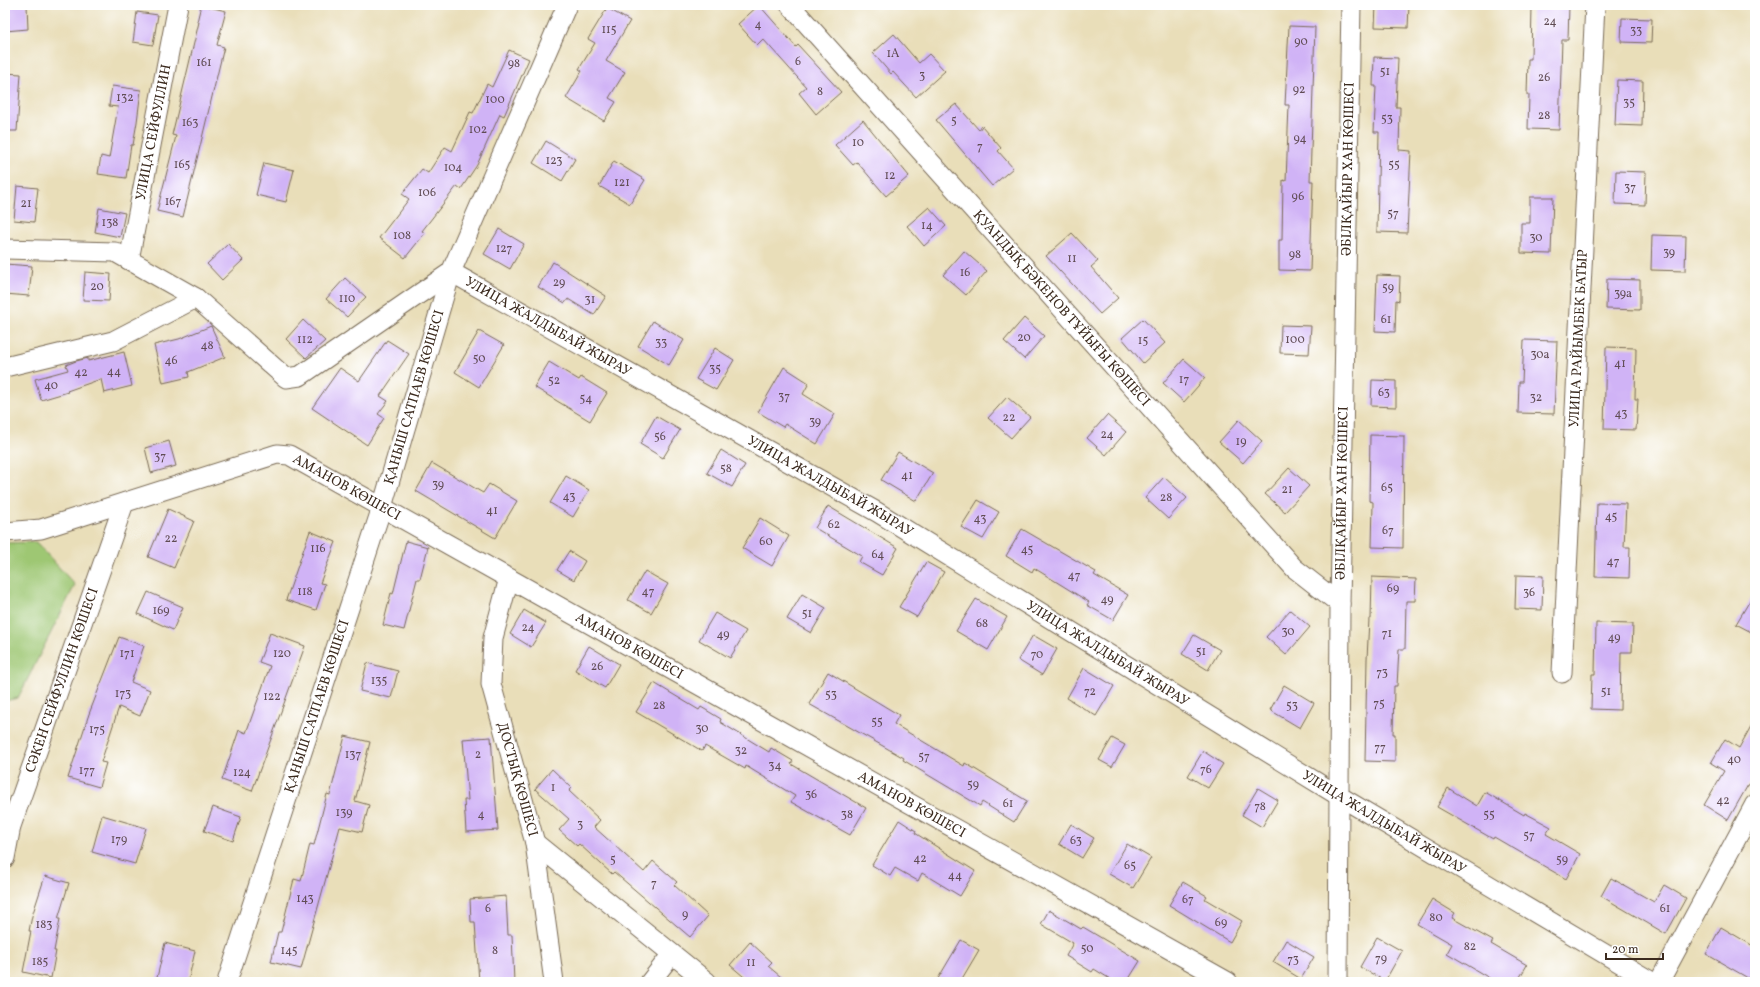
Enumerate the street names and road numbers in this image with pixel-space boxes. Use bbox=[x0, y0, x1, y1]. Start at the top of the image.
street label: УЛИЦА СЕЙФУЛЛИН bbox=[131, 63, 176, 202]
street label: ӘБІЛҚАЙЫР ХАН КӨШЕСІ bbox=[1337, 82, 1359, 256]
street label: ҚУАНДЫҚ БӘКЕНОВ ТҰЙЫҒЫ КӨШЕСІ bbox=[968, 206, 1154, 411]
street label: УЛИЦА РАЙЫМБЕК БАТЫР bbox=[1565, 249, 1592, 428]
street label: УЛИЦА ЖАЛДЫБАЙ ЖЫРАУ bbox=[461, 272, 635, 381]
street label: ҚАНЫШ САТПАЕВ КӨШЕСІ bbox=[380, 308, 449, 487]
street label: ӘБІЛҚАЙЫР ХАН КӨШЕСІ bbox=[1331, 406, 1353, 580]
street label: УЛИЦА ЖАЛДЫБАЙ ЖЫРАУ bbox=[744, 431, 917, 541]
street label: АМАНОВ КӨШЕСІ bbox=[289, 449, 404, 525]
street label: СӘКЕН СЕЙФУЛЛИН КӨШЕСІ bbox=[21, 585, 103, 775]
street label: УЛИЦА ЖАЛДЫБАЙ ЖЫРАУ bbox=[1022, 596, 1193, 711]
street label: АМАНОВ КӨШЕСІ bbox=[572, 608, 687, 684]
street label: ҚАНЫШ САТПАЕВ КӨШЕСІ bbox=[280, 617, 354, 795]
street label: ДОСТЫҚ КӨШЕСІ bbox=[492, 720, 542, 839]
street label: УЛИЦА ЖАЛДЫБАЙ ЖЫРАУ bbox=[1298, 766, 1470, 879]
street label: АМАНОВ КӨШЕСІ bbox=[854, 767, 969, 842]

